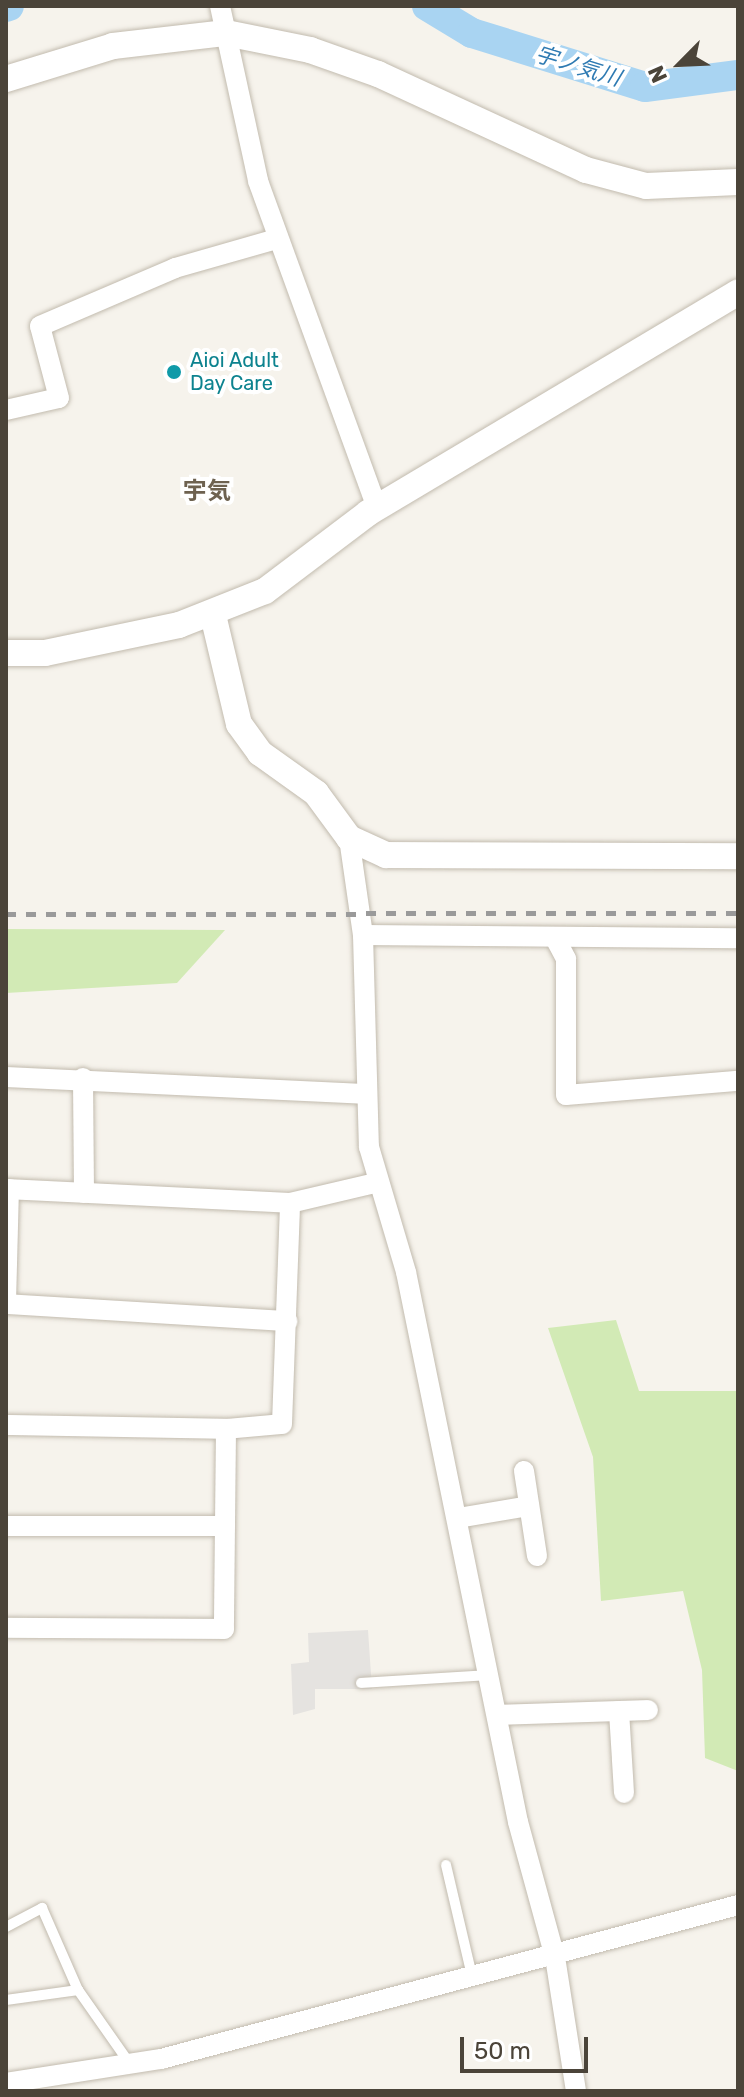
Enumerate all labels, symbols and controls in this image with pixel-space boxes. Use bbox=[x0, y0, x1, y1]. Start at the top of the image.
north arrow bbox=[640, 24, 720, 104]
water label: 宇ノ気川 bbox=[532, 41, 624, 91]
text: N bbox=[642, 61, 673, 87]
place label: Aioi Adult Day Care bbox=[190, 348, 279, 395]
marker: Aioi Adult Day Care bbox=[165, 363, 183, 381]
district label: 宇気 bbox=[183, 478, 231, 506]
scale bar bbox=[464, 2021, 592, 2071]
text: 50 m bbox=[474, 2037, 531, 2065]

